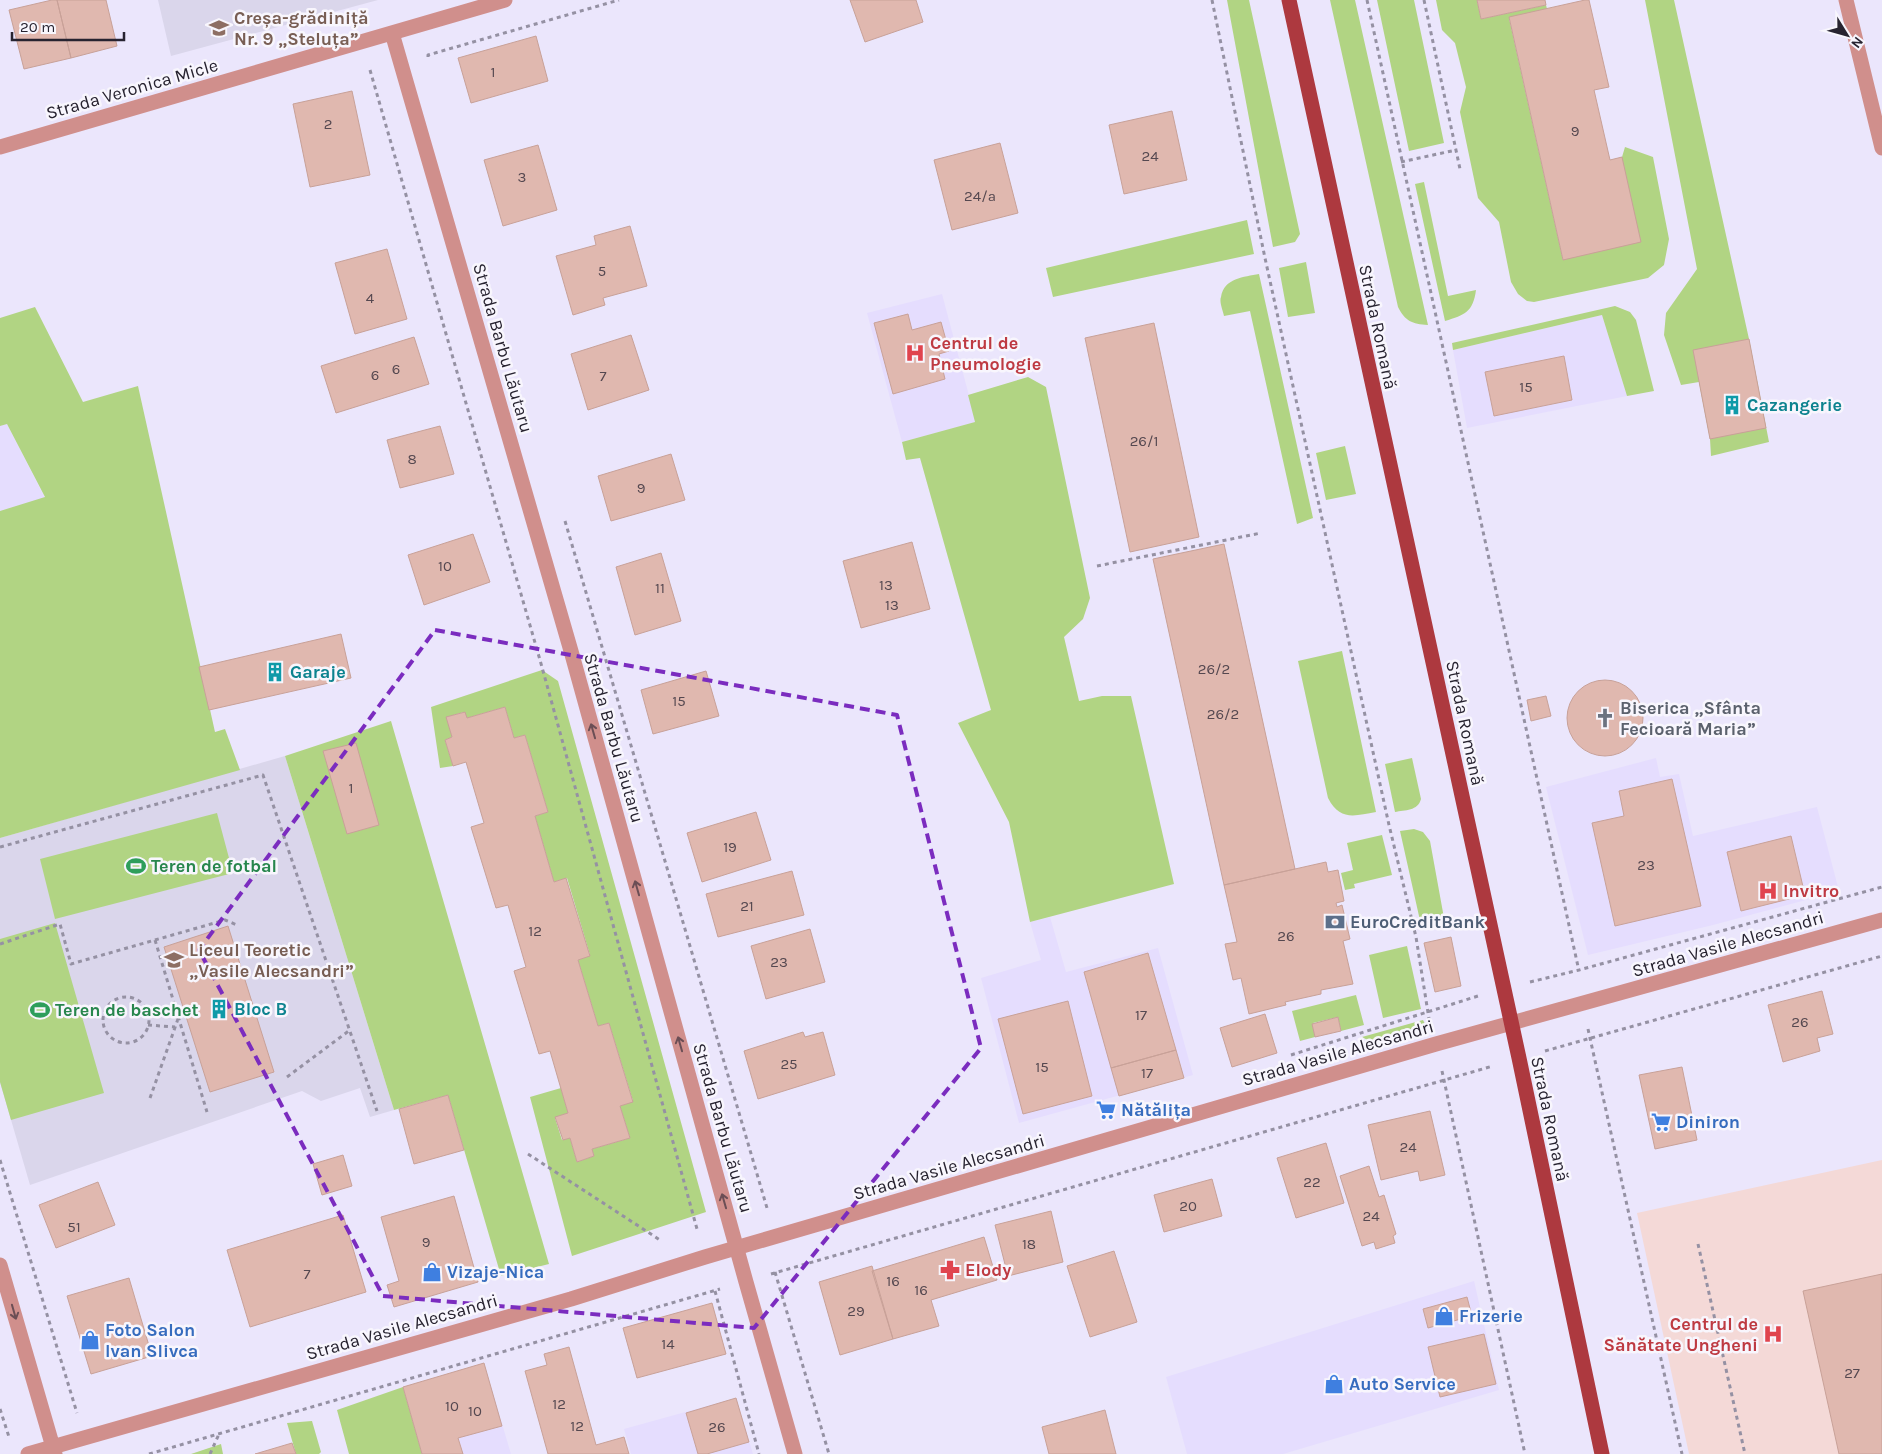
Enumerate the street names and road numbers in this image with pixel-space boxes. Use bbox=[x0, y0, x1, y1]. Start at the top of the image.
street label: Strada Veronica Micle bbox=[43, 54, 221, 124]
street label: Strada Barbu Lăutaru bbox=[468, 261, 538, 435]
street label: Strada Romană bbox=[1354, 262, 1402, 392]
street label: Strada Barbu Lăutaru bbox=[579, 651, 649, 825]
street label: Strada Romană bbox=[1441, 658, 1489, 788]
street label: Strada Vasile Alecsandri bbox=[1630, 906, 1826, 982]
street label: Strada Vasile Alecsandri bbox=[1240, 1015, 1436, 1091]
street label: Strada Barbu Lăutaru bbox=[688, 1041, 758, 1215]
street label: Strada Romană bbox=[1526, 1054, 1574, 1184]
street label: Strada Vasile Alecsandri bbox=[851, 1129, 1047, 1205]
street label: Strada Vasile Alecsandri bbox=[304, 1289, 500, 1365]

